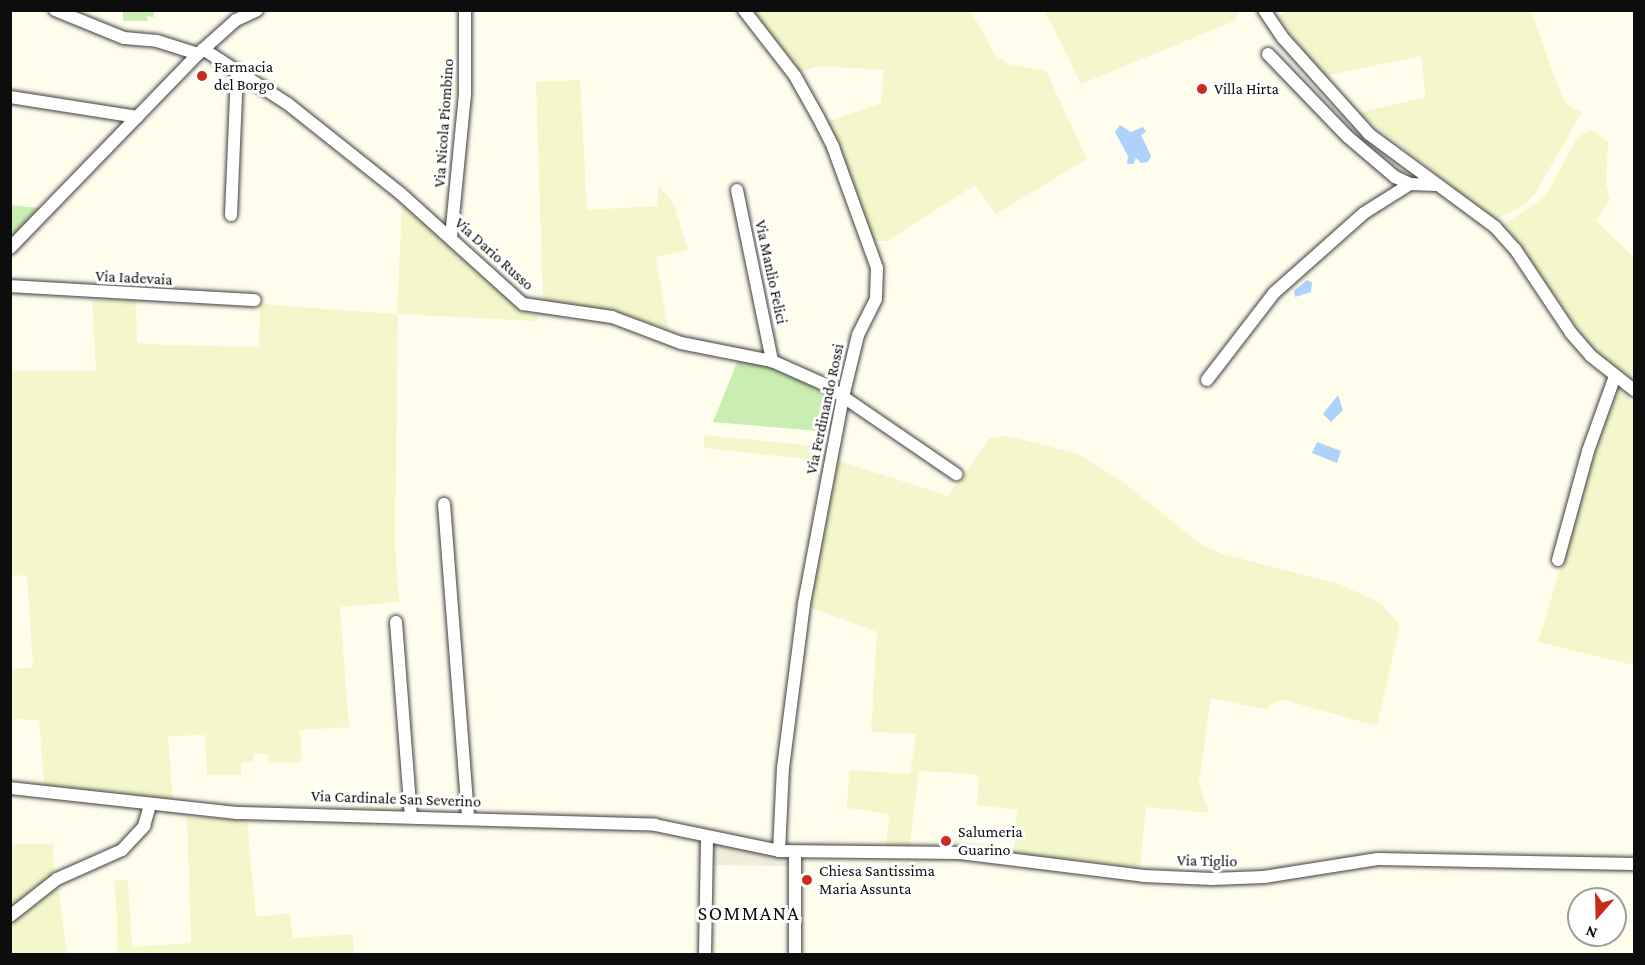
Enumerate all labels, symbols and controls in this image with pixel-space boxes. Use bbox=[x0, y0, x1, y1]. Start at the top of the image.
place label: Farmacia del Borgo bbox=[214, 57, 274, 95]
street label: Via Nicola Piombino bbox=[430, 58, 458, 188]
marker: Farmacia del Borgo bbox=[195, 69, 209, 83]
place label: Villa Hirta bbox=[1214, 79, 1279, 99]
marker: Villa Hirta bbox=[1195, 82, 1209, 96]
street label: Via Dario Russo bbox=[450, 213, 538, 295]
street label: Via Manlio Felici bbox=[751, 218, 791, 326]
street label: Via Iadevaia bbox=[95, 266, 173, 290]
street label: Via Ferdinando Rossi bbox=[802, 342, 848, 476]
street label: Via Cardinale San Severino bbox=[311, 786, 481, 812]
place label: Salumeria Guarino bbox=[958, 822, 1023, 860]
marker: Salumeria Guarino bbox=[939, 834, 953, 848]
street label: Via Tiglio bbox=[1177, 851, 1237, 871]
place label: Chiesa Santissima Maria Assunta bbox=[819, 861, 935, 899]
marker: Chiesa Santissima Maria Assunta bbox=[800, 873, 814, 887]
north arrow bbox=[1567, 887, 1627, 947]
district label: SOMMANA bbox=[698, 901, 800, 925]
text: N bbox=[1583, 923, 1599, 942]

